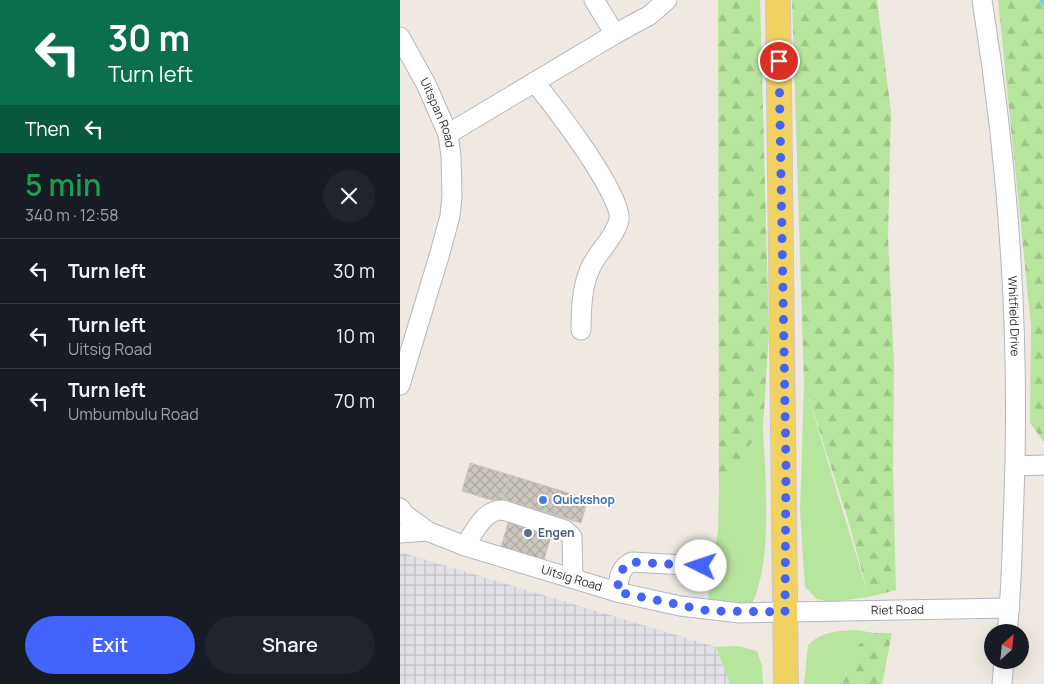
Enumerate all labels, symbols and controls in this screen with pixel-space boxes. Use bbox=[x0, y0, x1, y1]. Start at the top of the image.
text: 30 m bbox=[108, 14, 190, 62]
icon: left bbox=[25, 20, 90, 85]
pin bbox=[758, 40, 800, 82]
icon: arrive bbox=[765, 47, 793, 75]
text: Turn left bbox=[108, 59, 193, 89]
street label: Uitspan Road bbox=[416, 75, 459, 149]
icon: left bbox=[80, 115, 108, 143]
text: Then bbox=[25, 116, 70, 142]
text: 5 min bbox=[25, 164, 101, 205]
button: close bbox=[323, 170, 375, 222]
text: 340 m · 12:58 bbox=[25, 204, 119, 226]
icon: left bbox=[25, 257, 53, 285]
text: Turn left bbox=[68, 258, 146, 284]
text: 30 m bbox=[333, 258, 375, 284]
street label: Whitfield Drive bbox=[1004, 275, 1024, 357]
text: Turn left bbox=[68, 312, 146, 338]
icon: left bbox=[25, 322, 53, 350]
text: 10 m bbox=[336, 323, 375, 349]
text: Uitsig Road bbox=[68, 338, 152, 360]
text: Turn left bbox=[68, 377, 146, 403]
icon: left bbox=[25, 387, 53, 415]
text: 70 m bbox=[334, 388, 375, 414]
text: Umbumbulu Road bbox=[68, 403, 199, 425]
place label: Quickshop bbox=[553, 491, 615, 508]
marker: Quickshop bbox=[537, 494, 549, 506]
place label: Engen bbox=[538, 524, 574, 541]
marker: Engen bbox=[522, 527, 534, 539]
position arrow bbox=[674, 539, 726, 591]
street label: Uitsig Road bbox=[539, 560, 604, 595]
street label: Riet Road bbox=[871, 601, 924, 619]
button: Exit bbox=[25, 616, 195, 674]
button: Share bbox=[205, 616, 375, 674]
north arrow bbox=[984, 624, 1029, 669]
map controls bbox=[984, 624, 1029, 669]

